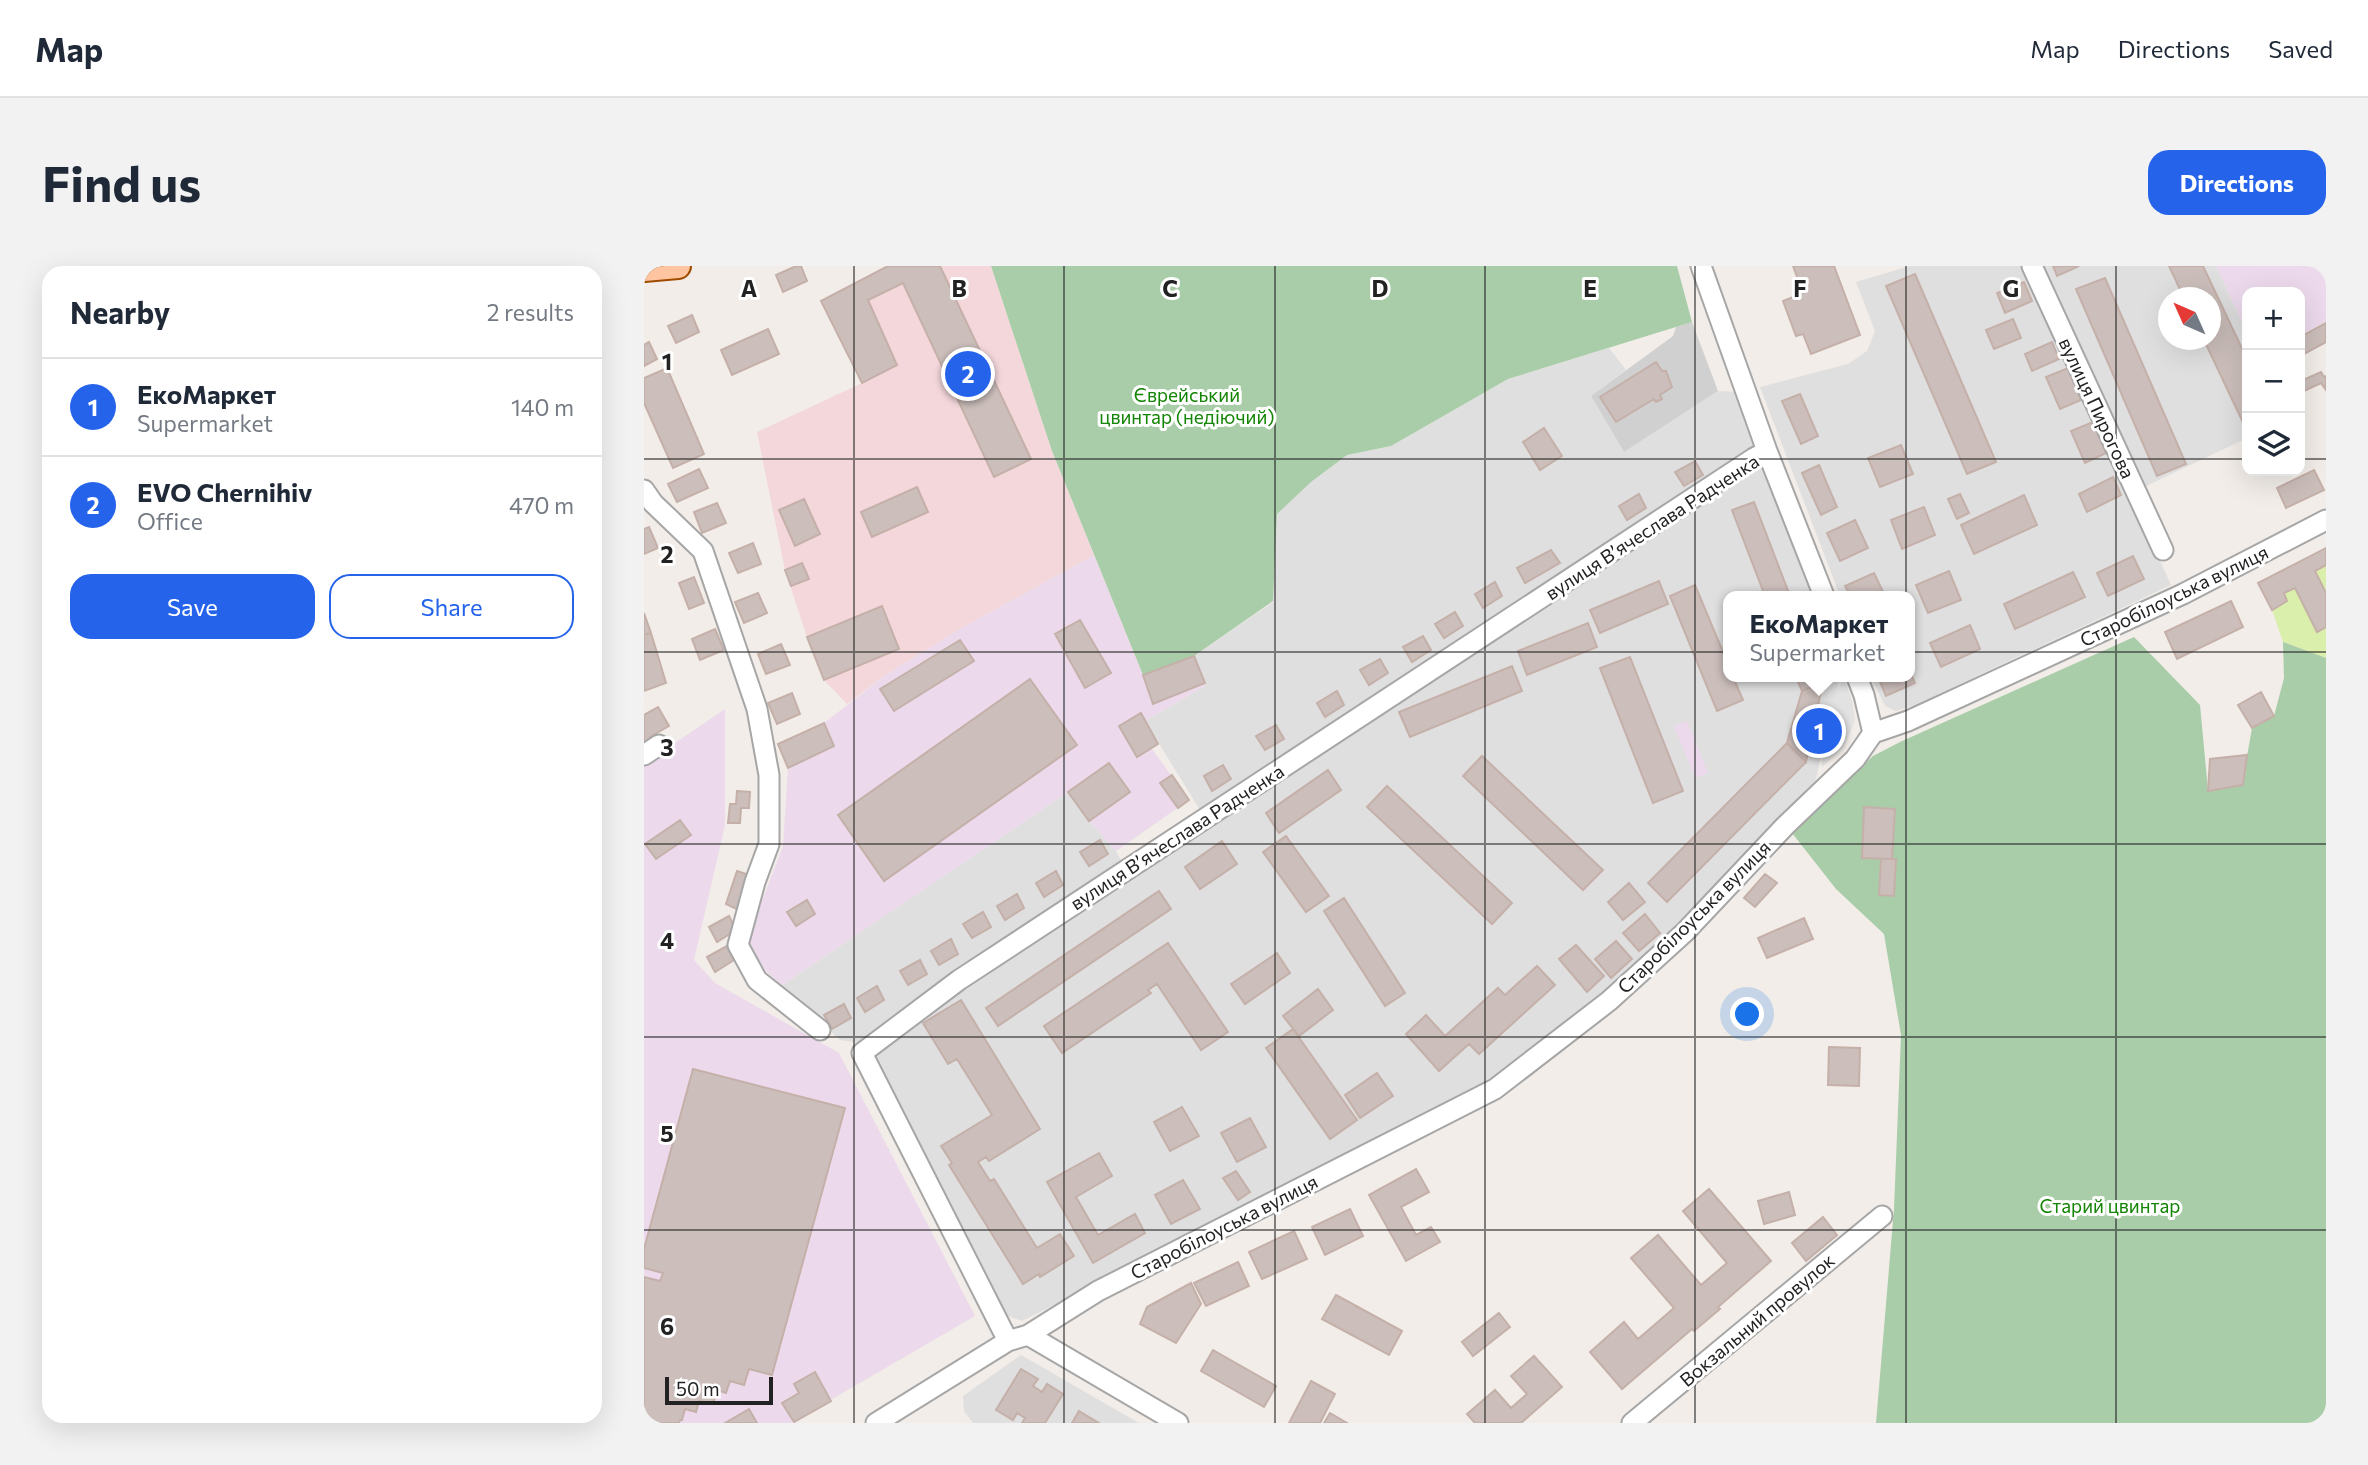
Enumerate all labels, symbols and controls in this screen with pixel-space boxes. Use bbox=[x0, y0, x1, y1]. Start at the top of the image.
text: Map bbox=[35, 28, 103, 69]
text: Map bbox=[2030, 34, 2080, 63]
text: Directions bbox=[2118, 34, 2230, 63]
text: Saved bbox=[2268, 34, 2333, 63]
button: Directions bbox=[2148, 150, 2326, 215]
text: Find us bbox=[42, 152, 201, 212]
text: A bbox=[741, 274, 758, 302]
text: B bbox=[951, 274, 967, 302]
text: C bbox=[1162, 274, 1178, 302]
text: D bbox=[1372, 274, 1389, 302]
text: E bbox=[1583, 274, 1597, 302]
text: F bbox=[1793, 274, 1807, 302]
text: G bbox=[2003, 274, 2019, 302]
north arrow bbox=[2158, 287, 2221, 350]
map controls bbox=[2242, 287, 2305, 476]
button: + bbox=[2242, 287, 2305, 350]
text: Nearby bbox=[70, 293, 170, 330]
text: 2 results bbox=[487, 298, 574, 326]
street label: вулиця Пирогова bbox=[2055, 334, 2140, 482]
text: 1 bbox=[662, 347, 672, 375]
pin: 2 bbox=[945, 348, 991, 400]
button: − bbox=[2242, 350, 2305, 413]
text: ЕкоМаркет bbox=[137, 378, 276, 409]
park label: Єврейський цвинтар (недіючий) bbox=[1099, 383, 1275, 428]
text: 1 bbox=[88, 393, 98, 421]
text: 140 m bbox=[511, 393, 574, 421]
text: Supermarket bbox=[137, 409, 273, 437]
button: layers bbox=[2242, 413, 2305, 476]
street label: вулиця Вʼячеслава Радченка bbox=[1541, 449, 1763, 604]
text: EVO Chernihiv bbox=[137, 476, 312, 507]
text: 2 bbox=[86, 491, 100, 519]
text: 470 m bbox=[509, 491, 574, 519]
text: Office bbox=[137, 507, 203, 535]
text: 2 bbox=[660, 540, 674, 568]
street label: Старобілоуська вулиця bbox=[2076, 540, 2272, 651]
button: Save bbox=[70, 574, 315, 639]
button: Share bbox=[329, 574, 574, 639]
popup bbox=[1723, 591, 1915, 682]
text: ЕкоМаркет bbox=[1749, 607, 1889, 638]
text: Supermarket bbox=[1749, 638, 1885, 666]
pin: 1 bbox=[1796, 705, 1842, 757]
text: 3 bbox=[660, 733, 674, 761]
street label: вулиця Вʼячеслава Радченка bbox=[1066, 759, 1288, 914]
street label: Старобілоуська вулиця bbox=[1612, 835, 1775, 998]
text: 4 bbox=[660, 926, 674, 954]
your location bbox=[1730, 997, 1764, 1031]
text: 5 bbox=[660, 1119, 674, 1147]
street label: Старобілоуська вулиця bbox=[1126, 1169, 1321, 1284]
park label: Старий цвинтар bbox=[2040, 1194, 2180, 1217]
street label: Вокзальний провулок bbox=[1675, 1248, 1839, 1391]
text: 6 bbox=[660, 1312, 674, 1340]
scale bar bbox=[665, 1374, 774, 1406]
text: 50 m bbox=[676, 1377, 720, 1400]

